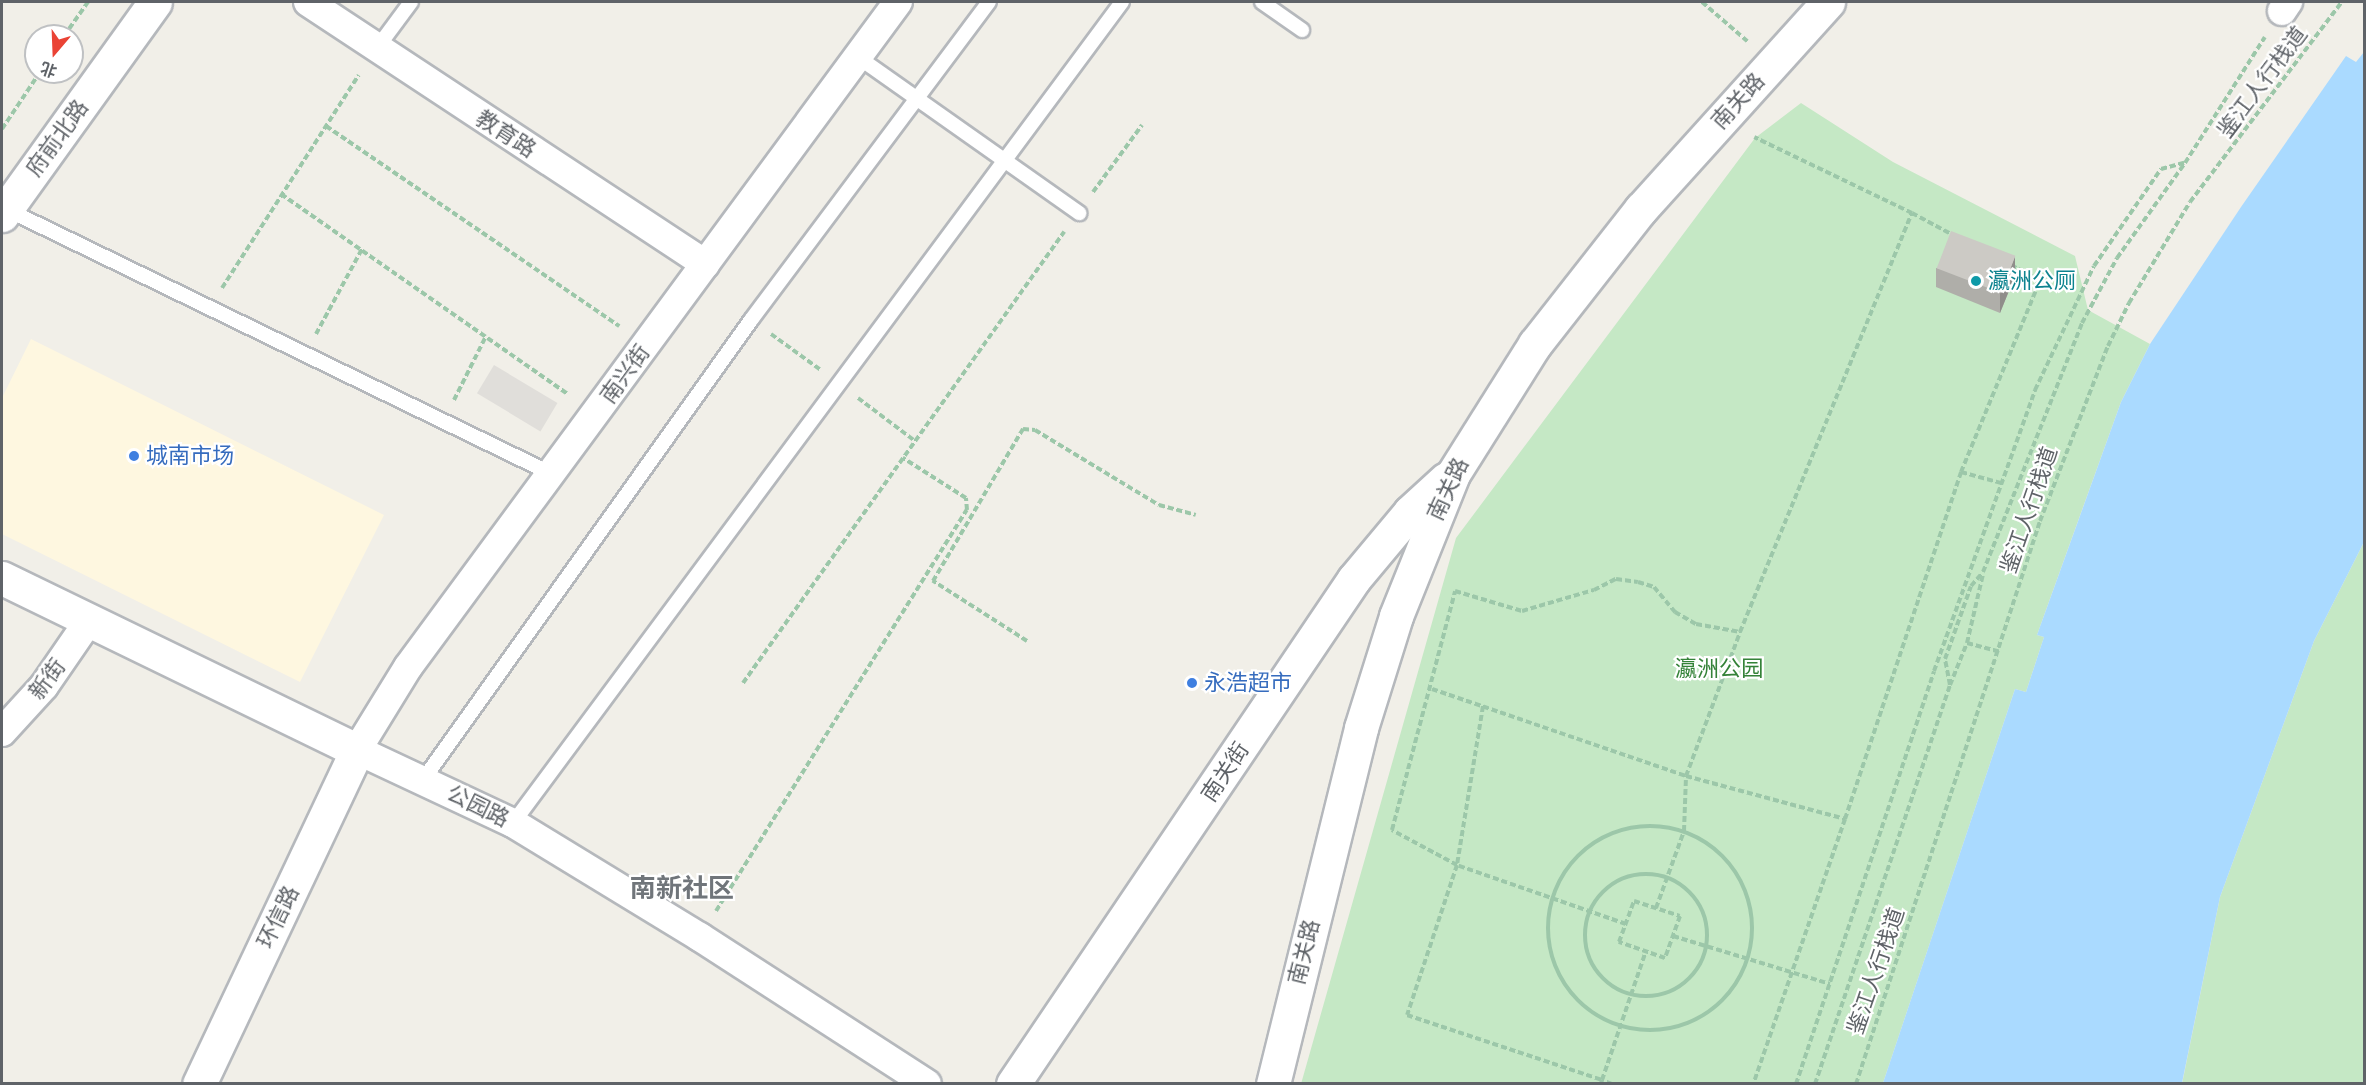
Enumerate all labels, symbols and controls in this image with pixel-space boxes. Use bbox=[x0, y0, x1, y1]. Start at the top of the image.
street label: 鉴江人行栈道 bbox=[2212, 21, 2312, 143]
north arrow bbox=[24, 24, 84, 84]
text: 北 bbox=[37, 56, 60, 83]
street label: 南关路 bbox=[1706, 68, 1770, 134]
street label: 府前北路 bbox=[20, 95, 94, 181]
street label: 教育路 bbox=[471, 105, 541, 163]
place label: 瀛洲公厕 bbox=[1988, 268, 2076, 294]
marker: 瀛洲公厕 bbox=[1969, 274, 1983, 288]
street label: 南兴街 bbox=[595, 340, 655, 408]
place label: 城南市场 bbox=[146, 443, 234, 469]
street label: 鉴江人行栈道 bbox=[1995, 443, 2063, 577]
marker: 城南市场 bbox=[127, 449, 141, 463]
street label: 南关路 bbox=[1422, 454, 1474, 524]
street label: 新街 bbox=[23, 653, 71, 705]
park label: 瀛洲公园 bbox=[1675, 656, 1763, 682]
place label: 永浩超市 bbox=[1204, 670, 1292, 696]
marker: 永浩超市 bbox=[1185, 676, 1199, 690]
street label: 南关街 bbox=[1196, 737, 1254, 807]
street label: 公园路 bbox=[443, 780, 513, 832]
district label: 南新社区 bbox=[630, 873, 734, 905]
street label: 环信路 bbox=[252, 882, 304, 952]
street label: 鉴江人行栈道 bbox=[1842, 904, 1910, 1038]
street label: 南关路 bbox=[1283, 917, 1325, 987]

